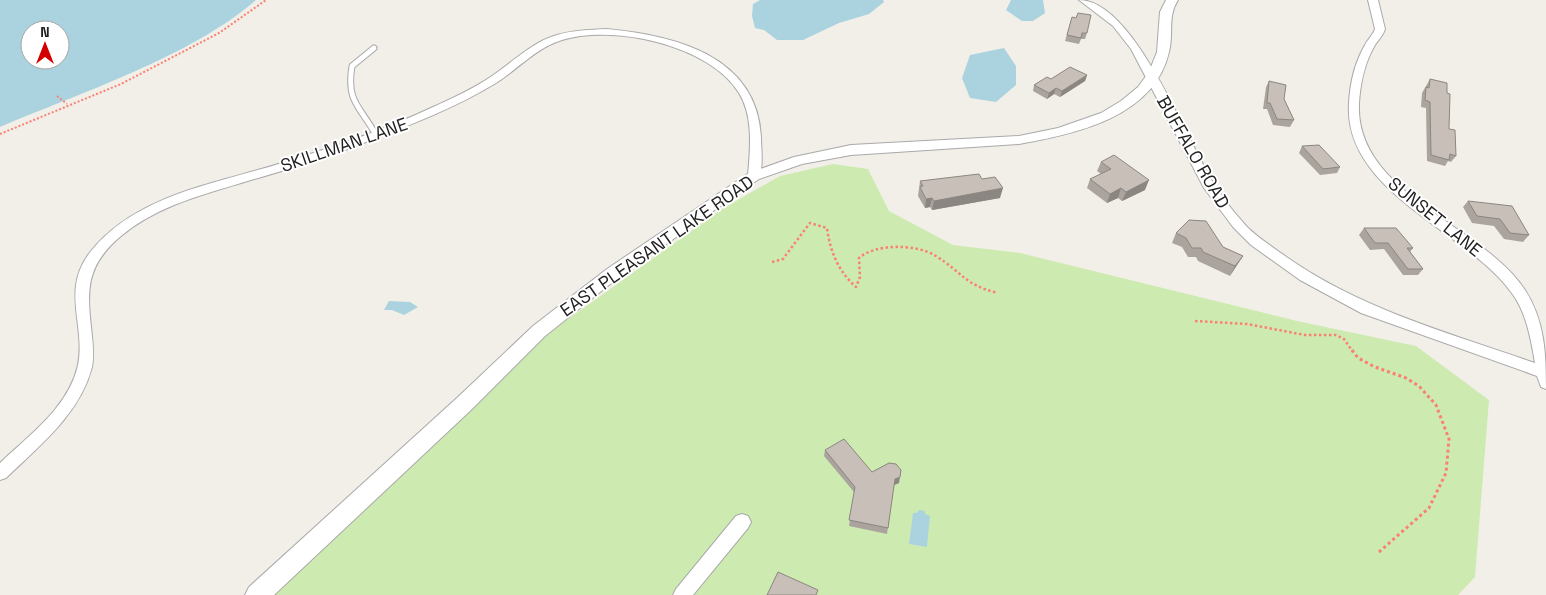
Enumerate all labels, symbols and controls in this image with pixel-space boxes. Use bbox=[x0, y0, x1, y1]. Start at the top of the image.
north arrow bbox=[20, 20, 70, 70]
text: N bbox=[40, 23, 50, 41]
street label: BUFFALO ROAD bbox=[1152, 91, 1235, 212]
street label: SKILLMAN LANE bbox=[277, 112, 410, 177]
street label: EAST PLEASANT LAKE ROAD bbox=[555, 170, 758, 321]
street label: SUNSET LANE bbox=[1384, 172, 1487, 261]

